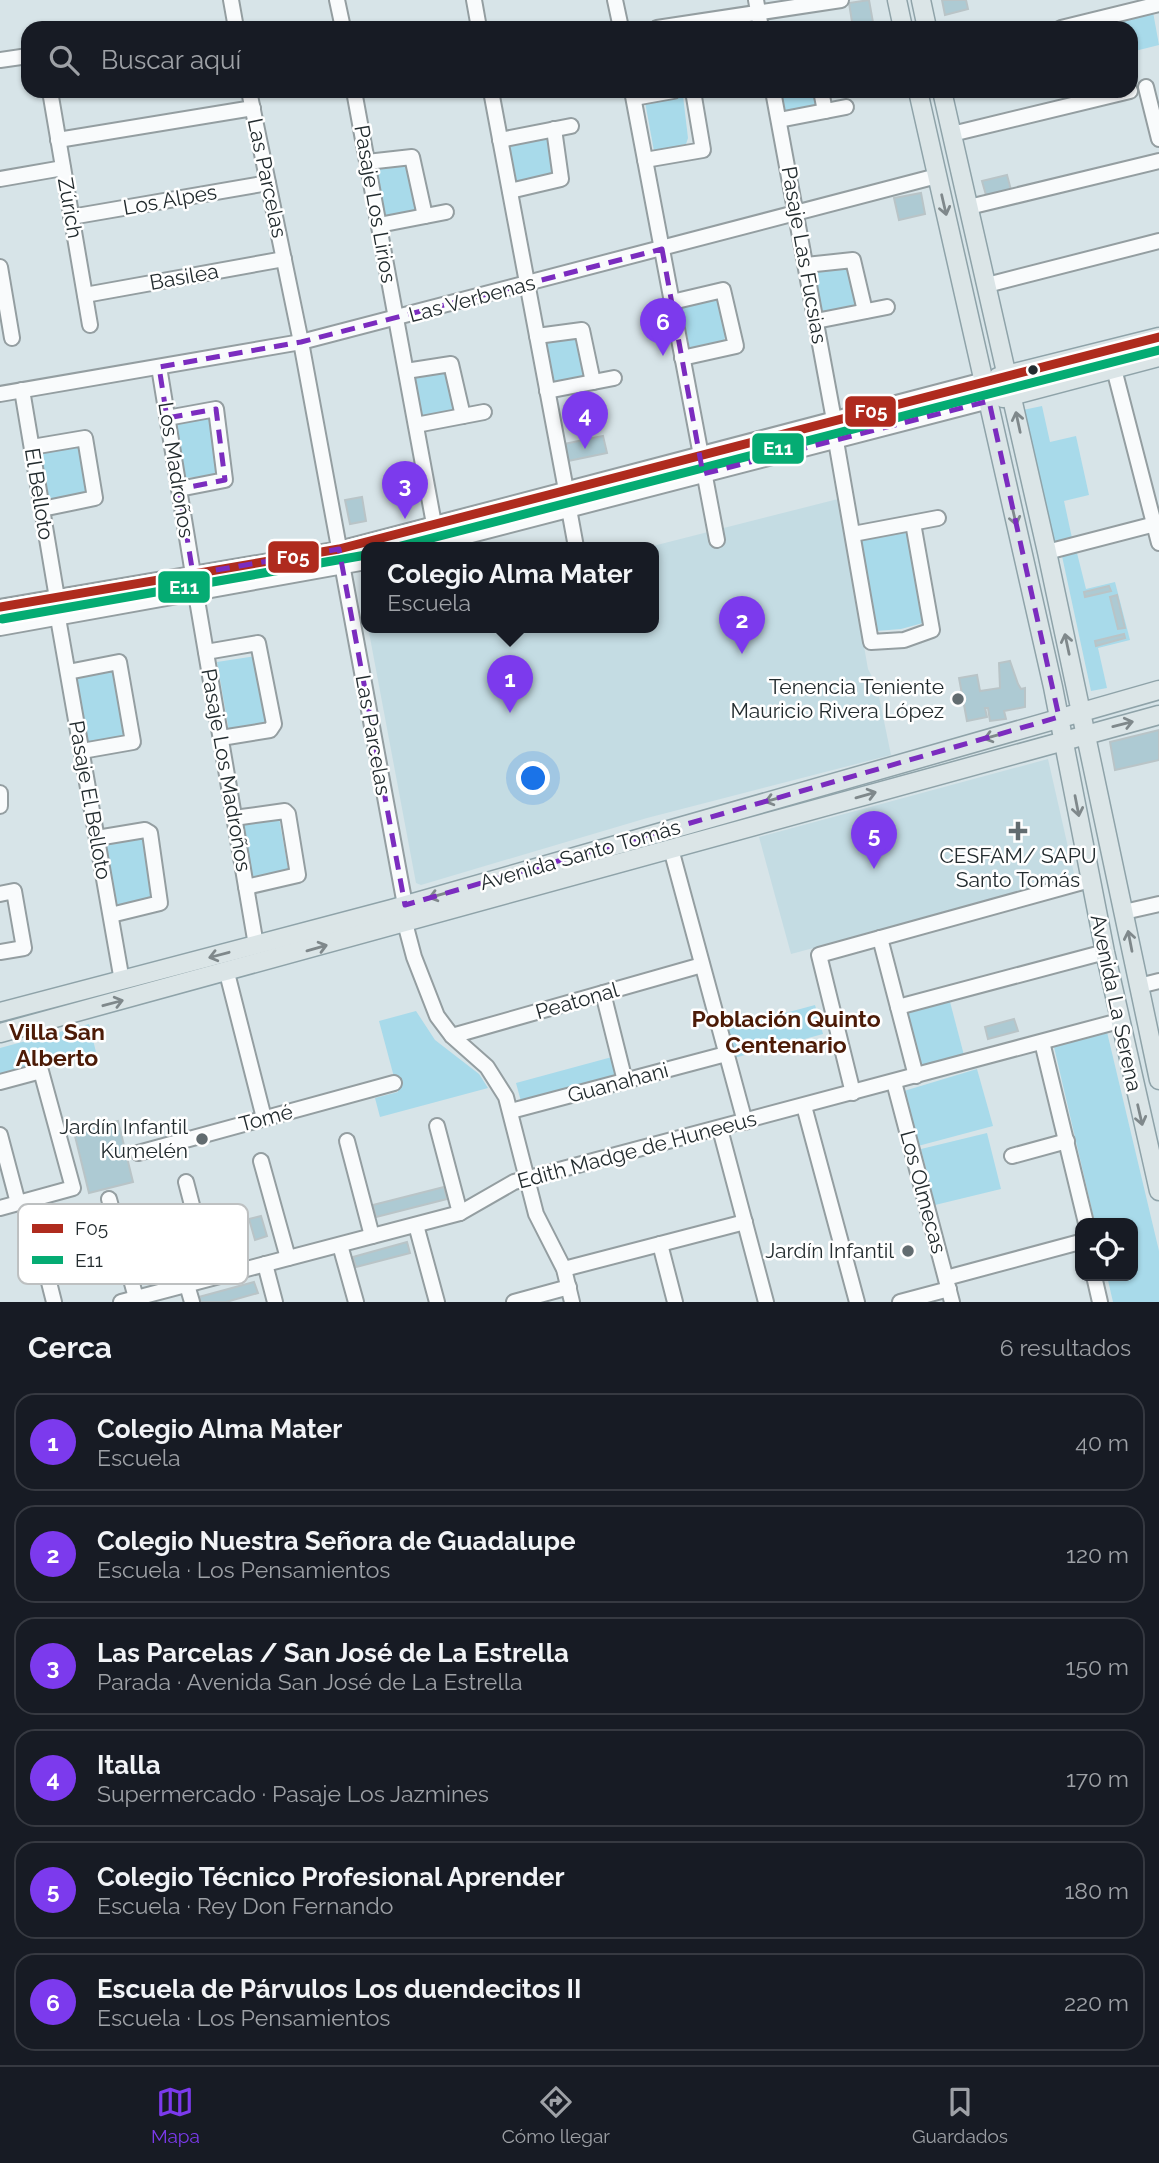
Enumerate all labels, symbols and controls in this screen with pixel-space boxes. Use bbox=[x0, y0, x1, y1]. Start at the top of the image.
search box bbox=[21, 21, 1138, 98]
icon: search bbox=[45, 41, 83, 79]
text: Buscar aquí bbox=[101, 45, 241, 75]
street label: Las Parcelas bbox=[243, 116, 292, 240]
street label: Pasaje Los Lirios bbox=[349, 123, 402, 285]
street label: Pasaje Las Fucsias bbox=[777, 164, 832, 346]
street label: Zúrich bbox=[53, 176, 88, 240]
street label: Los Alpes bbox=[121, 179, 219, 220]
one-way arrow bbox=[938, 193, 951, 216]
street label: Basilea bbox=[147, 258, 220, 295]
street label: Las Verbenas bbox=[406, 270, 538, 327]
pin: 6 bbox=[640, 298, 686, 356]
unlabelled marker bbox=[1026, 363, 1040, 377]
pin: 4 bbox=[562, 391, 608, 449]
line badge: F05 bbox=[844, 395, 897, 428]
street label: Los Madroños bbox=[153, 400, 200, 540]
text: F05 bbox=[854, 400, 888, 422]
one-way arrow bbox=[1011, 411, 1024, 434]
line badge: E11 bbox=[751, 432, 805, 465]
text: E11 bbox=[763, 437, 793, 459]
street label: El Belloto bbox=[20, 446, 59, 542]
pin: 3 bbox=[382, 461, 428, 519]
one-way arrow bbox=[1008, 503, 1021, 526]
line badge: F05 bbox=[267, 540, 320, 574]
popup bbox=[361, 542, 659, 633]
text: F05 bbox=[276, 546, 310, 568]
text: Colegio Alma Mater bbox=[387, 559, 633, 589]
line badge: E11 bbox=[157, 570, 211, 604]
text: E11 bbox=[169, 576, 199, 598]
text: Escuela bbox=[387, 589, 471, 616]
pin: 2 bbox=[719, 596, 765, 654]
one-way arrow bbox=[1060, 633, 1073, 656]
pin: 1 bbox=[487, 655, 533, 713]
street label: Pasaje Los Madroños bbox=[196, 666, 257, 873]
street label: Las Parcelas bbox=[351, 673, 396, 797]
place label: Tenencia Teniente Mauricio Rivera López bbox=[730, 674, 944, 723]
marker: Tenencia Teniente Mauricio Rivera López bbox=[950, 691, 966, 707]
one-way arrow bbox=[1111, 717, 1134, 730]
street label: Pasaje El Belloto bbox=[64, 718, 117, 881]
one-way arrow bbox=[983, 730, 1005, 743]
your location bbox=[516, 761, 550, 795]
one-way arrow bbox=[855, 787, 877, 800]
one-way arrow bbox=[764, 793, 786, 806]
one-way arrow bbox=[1070, 794, 1084, 817]
pin: 5 bbox=[851, 811, 897, 869]
street label: Avenida Santo Tomás bbox=[477, 814, 683, 895]
marker: CESFAM/ SAPU Santo Tomás bbox=[1008, 821, 1028, 841]
place label: CESFAM/ SAPU Santo Tomás bbox=[939, 843, 1097, 892]
one-way arrow bbox=[428, 890, 450, 903]
street label: Avenida La Serena bbox=[1085, 912, 1147, 1094]
one-way arrow bbox=[1123, 930, 1137, 953]
one-way arrow bbox=[305, 941, 327, 954]
one-way arrow bbox=[208, 949, 231, 962]
street label: Peatonal bbox=[532, 977, 622, 1024]
one-way arrow bbox=[101, 996, 124, 1009]
district label: Población Quinto Centenario bbox=[691, 1005, 881, 1058]
district label: Villa San Alberto bbox=[9, 1018, 105, 1071]
street label: Guanahani bbox=[565, 1057, 671, 1108]
street label: Tomé bbox=[236, 1098, 295, 1137]
one-way arrow bbox=[1134, 1103, 1147, 1126]
street label: Edith Madge de Huneeus bbox=[515, 1106, 759, 1193]
place label: Jardín Infantil Kumelén bbox=[59, 1114, 188, 1163]
street label: Los Olmecas bbox=[895, 1128, 952, 1256]
marker: Jardín Infantil Kumelén bbox=[194, 1131, 210, 1147]
legend bbox=[18, 1204, 248, 1284]
text: F05 bbox=[75, 1217, 108, 1239]
map controls bbox=[1075, 1218, 1138, 1281]
button: locate bbox=[1075, 1218, 1138, 1281]
place label: Jardín Infantil bbox=[765, 1238, 894, 1263]
marker: Jardín Infantil bbox=[900, 1243, 916, 1259]
text: E11 bbox=[75, 1249, 103, 1271]
text: Cerca bbox=[28, 1330, 112, 1365]
text: 6 resultados bbox=[1000, 1334, 1131, 1361]
text: Colegio Alma Mater bbox=[97, 1414, 342, 1444]
text: 1 bbox=[47, 1429, 59, 1456]
text: 40 m bbox=[1075, 1429, 1129, 1456]
text: Escuela bbox=[97, 1444, 181, 1471]
text: Colegio Nuestra Señora de Guadalupe bbox=[97, 1526, 575, 1556]
text: 2 bbox=[47, 1541, 59, 1568]
text: 120 m bbox=[1066, 1541, 1129, 1568]
text: Escuela · Los Pensamientos bbox=[97, 1556, 390, 1583]
text: Las Parcelas / San José de La Estrella bbox=[97, 1638, 569, 1668]
text: 3 bbox=[47, 1653, 59, 1680]
text: 150 m bbox=[1066, 1653, 1129, 1680]
text: Parada · Avenida San José de La Estrella bbox=[97, 1668, 522, 1695]
text: Italla bbox=[97, 1750, 161, 1780]
text: 4 bbox=[46, 1765, 60, 1792]
text: 170 m bbox=[1066, 1765, 1129, 1792]
text: Supermercado · Pasaje Los Jazmines bbox=[97, 1780, 489, 1807]
text: Colegio Técnico Profesional Aprender bbox=[97, 1862, 564, 1892]
text: 5 bbox=[47, 1877, 59, 1904]
text: 180 m bbox=[1064, 1877, 1129, 1904]
text: Escuela · Rey Don Fernando bbox=[97, 1892, 393, 1919]
text: Escuela de Párvulos Los duendecitos II bbox=[97, 1974, 581, 2004]
text: 6 bbox=[46, 1989, 60, 2016]
text: 220 m bbox=[1064, 1989, 1129, 2016]
text: Escuela · Los Pensamientos bbox=[97, 2004, 390, 2031]
tab: Mapa bbox=[151, 2083, 200, 2147]
tab: Cómo llegar bbox=[502, 2083, 610, 2147]
tab: Guardados bbox=[912, 2083, 1008, 2147]

